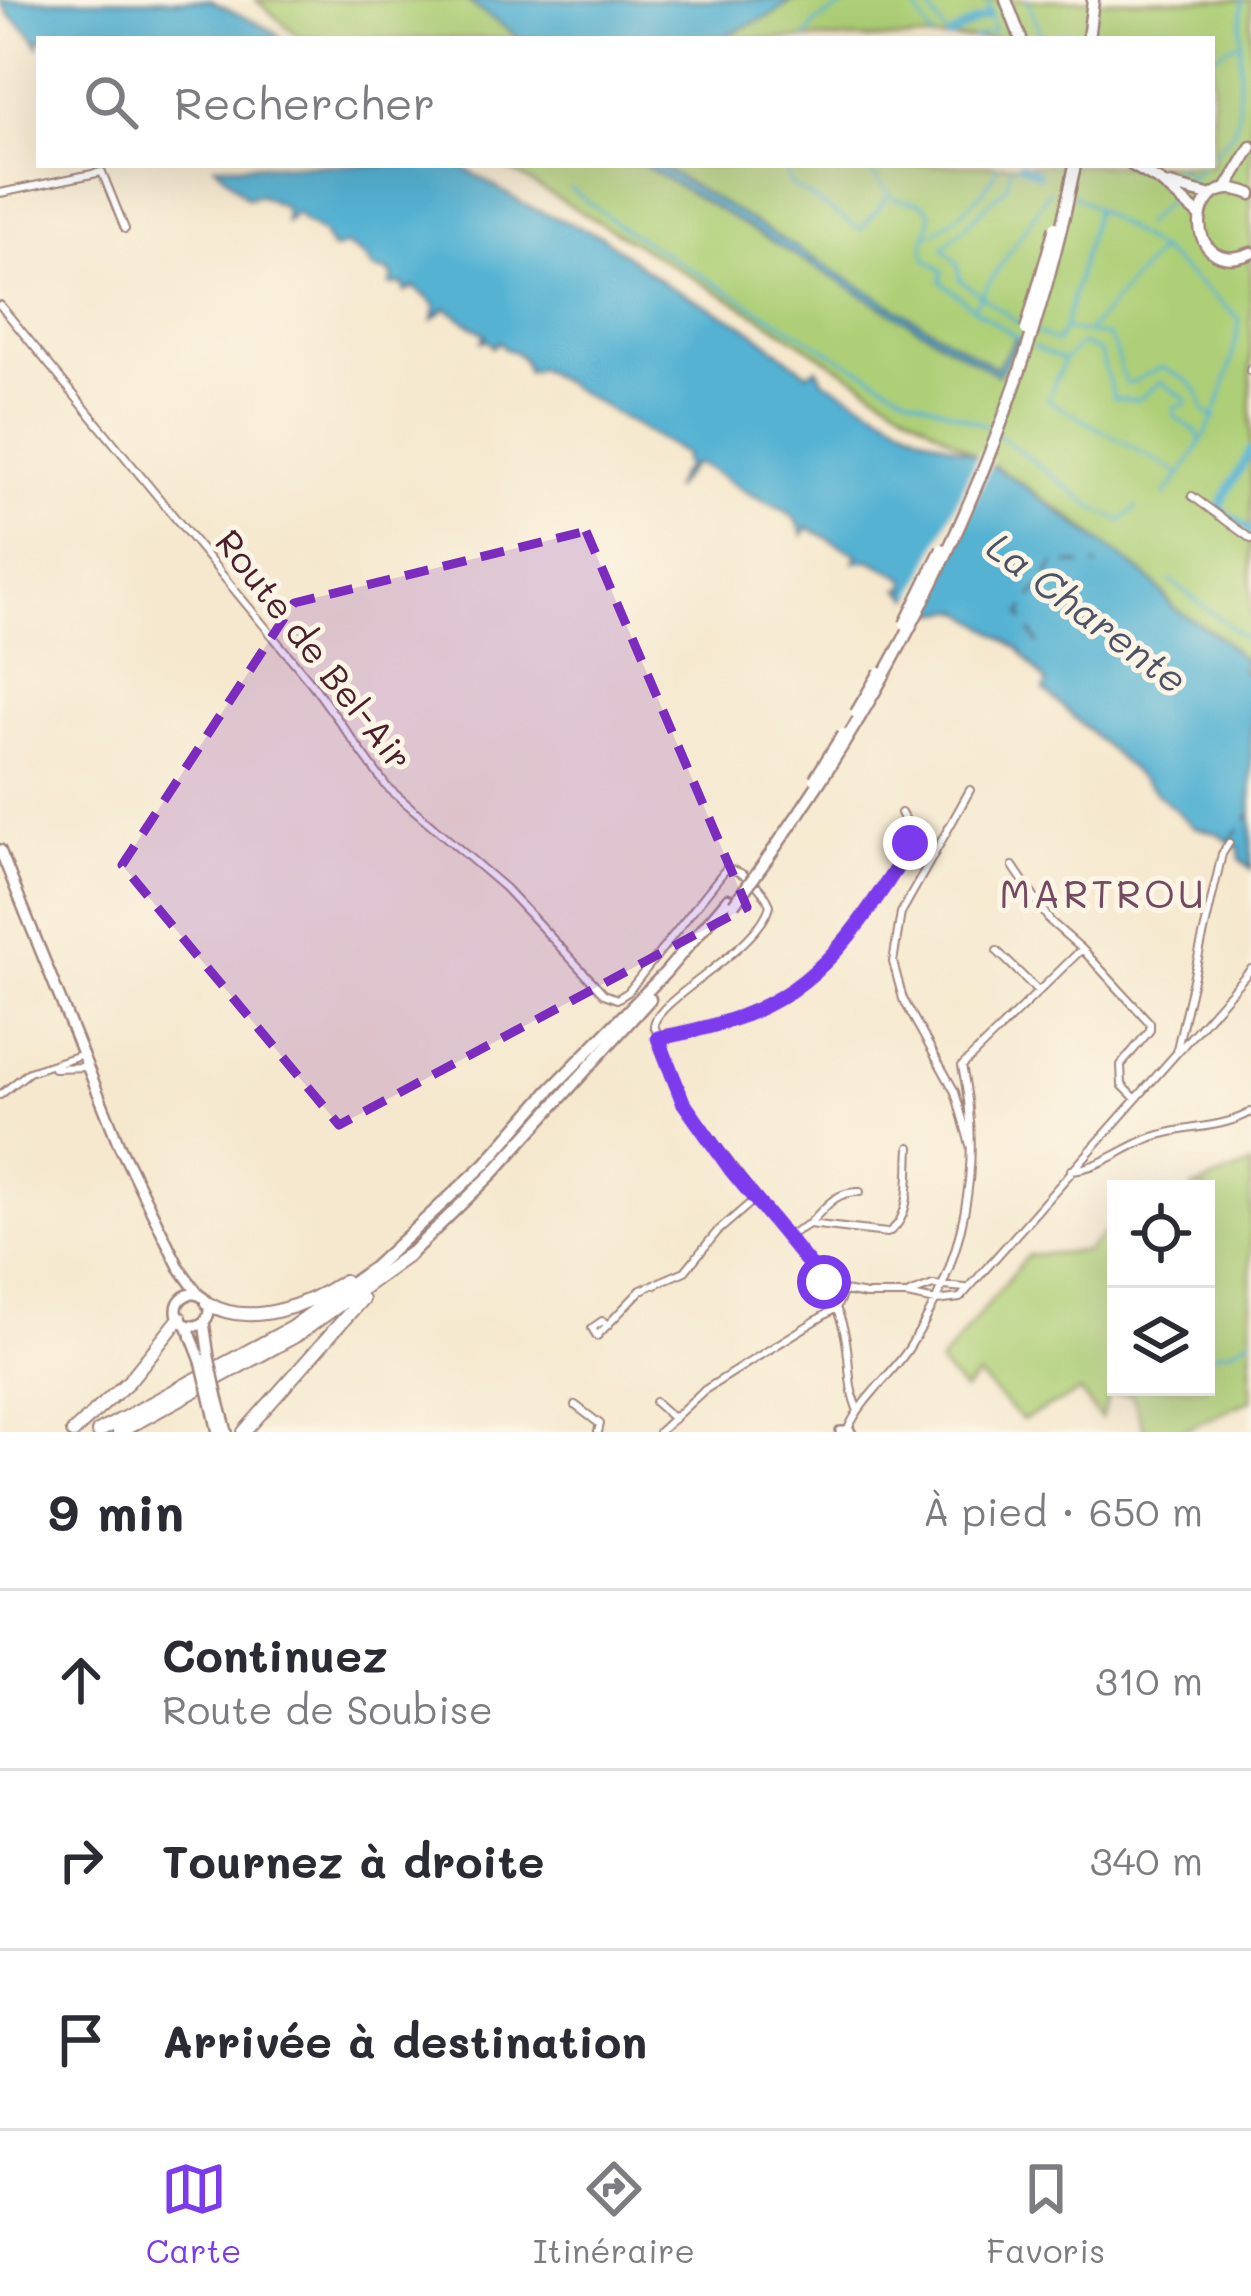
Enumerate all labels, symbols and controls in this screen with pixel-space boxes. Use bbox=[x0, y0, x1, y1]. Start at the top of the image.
search box bbox=[36, 36, 1215, 168]
icon: search bbox=[78, 69, 144, 135]
text: Rechercher bbox=[174, 73, 435, 131]
street label: Route de Bel-Air bbox=[206, 519, 424, 779]
water label: La Charente bbox=[978, 520, 1198, 704]
route end bbox=[883, 816, 937, 870]
district label: MARTROU bbox=[999, 867, 1207, 918]
map controls bbox=[1107, 1180, 1215, 1396]
button: locate bbox=[1107, 1180, 1215, 1288]
route start bbox=[797, 1255, 851, 1309]
button: layers bbox=[1107, 1288, 1215, 1396]
text: 9 min bbox=[48, 1477, 184, 1544]
text: À pied · 650 m bbox=[923, 1485, 1203, 1536]
text: Continuez bbox=[162, 1625, 388, 1683]
icon: ahead bbox=[48, 1647, 114, 1713]
text: 310 m bbox=[1095, 1654, 1203, 1705]
text: Route de Soubise bbox=[162, 1683, 493, 1734]
icon: right bbox=[48, 1827, 114, 1893]
text: Tournez à droite bbox=[162, 1831, 545, 1889]
text: 340 m bbox=[1090, 1834, 1203, 1885]
icon: arrive bbox=[48, 2007, 114, 2073]
text: Arrivée à destination bbox=[162, 2011, 647, 2069]
tab: Carte bbox=[146, 2156, 241, 2271]
tab: Itinéraire bbox=[533, 2156, 695, 2271]
tab: Favoris bbox=[986, 2156, 1105, 2271]

